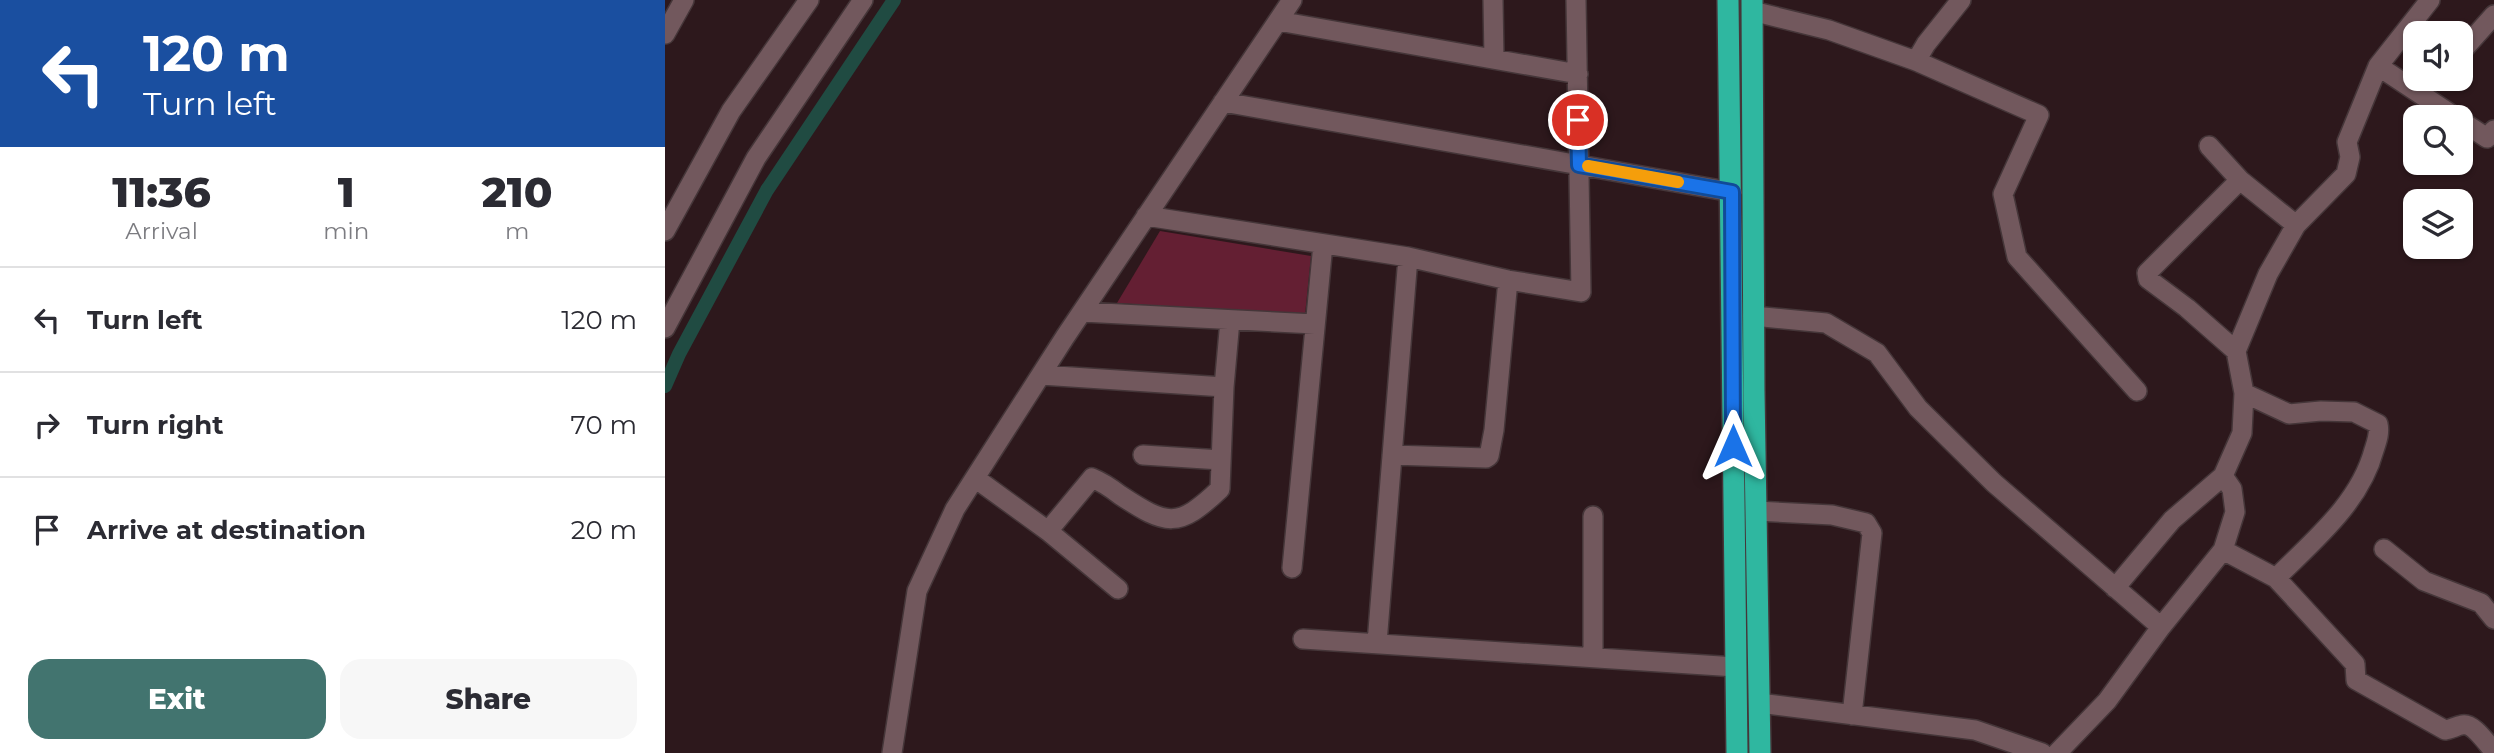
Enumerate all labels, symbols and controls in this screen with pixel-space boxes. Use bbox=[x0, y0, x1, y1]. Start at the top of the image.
map controls bbox=[2403, 21, 2473, 259]
button: sound bbox=[2403, 21, 2473, 91]
text: 120 m bbox=[143, 24, 290, 83]
icon: left bbox=[28, 28, 119, 119]
text: Turn left bbox=[143, 84, 277, 123]
pin bbox=[1548, 90, 1608, 150]
icon: arrive bbox=[1559, 101, 1597, 139]
button: search bbox=[2403, 105, 2473, 175]
text: 11:36 bbox=[112, 166, 211, 218]
text: 1 bbox=[338, 166, 355, 218]
text: 210 bbox=[482, 166, 553, 218]
button: layers bbox=[2403, 189, 2473, 259]
text: Arrival bbox=[125, 217, 198, 245]
text: min bbox=[323, 217, 369, 245]
text: m bbox=[505, 217, 529, 245]
icon: left bbox=[28, 301, 66, 339]
text: Turn left bbox=[87, 304, 203, 336]
text: 120 m bbox=[561, 304, 637, 336]
icon: right bbox=[28, 406, 66, 444]
text: Turn right bbox=[87, 409, 223, 441]
text: 70 m bbox=[571, 409, 637, 441]
position arrow bbox=[1696, 409, 1770, 483]
icon: arrive bbox=[28, 511, 66, 549]
text: Arrive at destination bbox=[87, 514, 366, 546]
text: 20 m bbox=[571, 514, 637, 546]
button: Exit bbox=[28, 659, 326, 739]
button: Share bbox=[340, 659, 637, 739]

